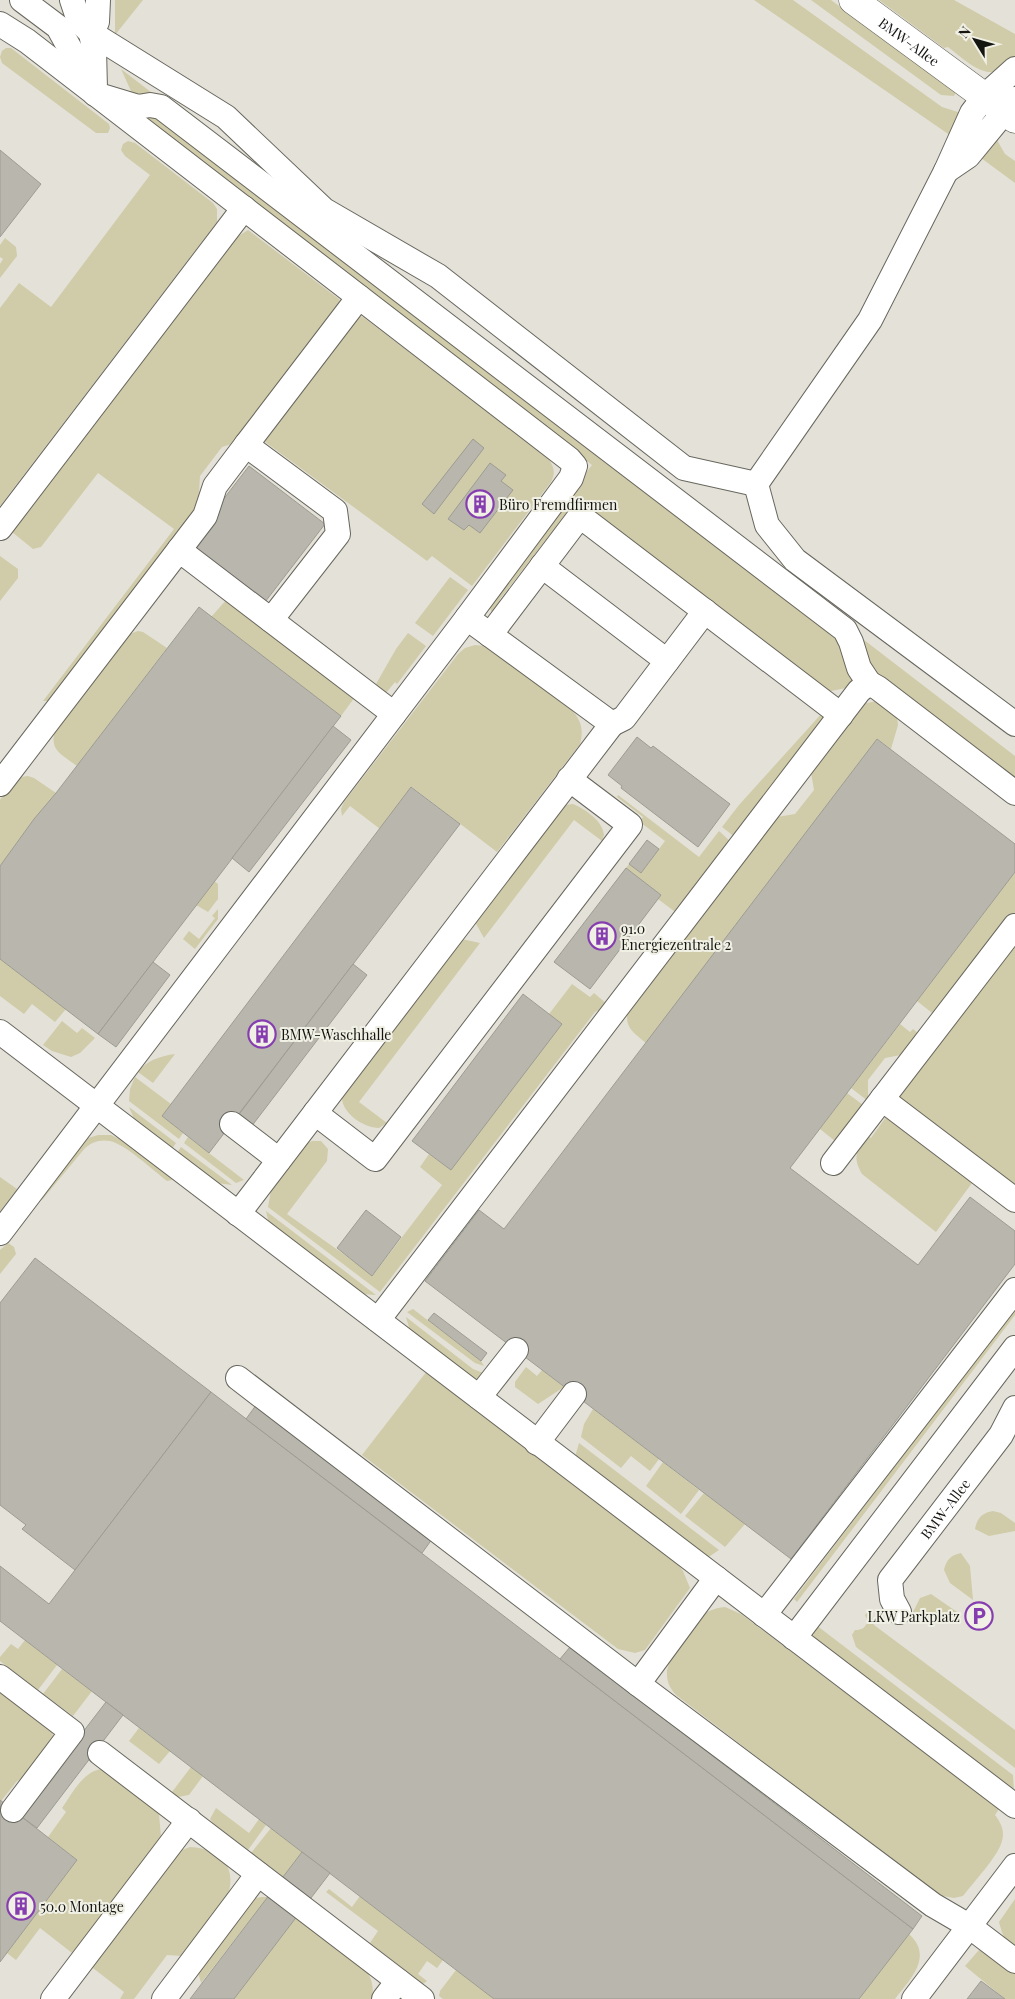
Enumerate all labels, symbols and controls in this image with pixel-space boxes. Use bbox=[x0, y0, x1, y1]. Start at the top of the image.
street label: BMW-Allee bbox=[875, 13, 944, 70]
north arrow bbox=[950, 15, 1000, 65]
text: N bbox=[954, 22, 975, 42]
building icon: Büro Fremdfirmen bbox=[465, 489, 495, 519]
place label: Büro Fremdfirmen bbox=[499, 495, 618, 514]
place label: 91.0 Energiezentrale 2 bbox=[621, 919, 731, 954]
building icon: 91.0 Energiezentrale 2 bbox=[587, 921, 617, 951]
building icon: BMW-Waschhalle bbox=[247, 1019, 277, 1049]
place label: BMW-Waschhalle bbox=[281, 1025, 391, 1044]
street label: BMW-Allee bbox=[916, 1474, 974, 1542]
parking icon: LKW Parkplatz bbox=[964, 1601, 994, 1631]
place label: LKW Parkplatz bbox=[867, 1607, 960, 1626]
building icon: 50.0 Montage bbox=[6, 1891, 36, 1921]
place label: 50.0 Montage bbox=[40, 1897, 124, 1916]

